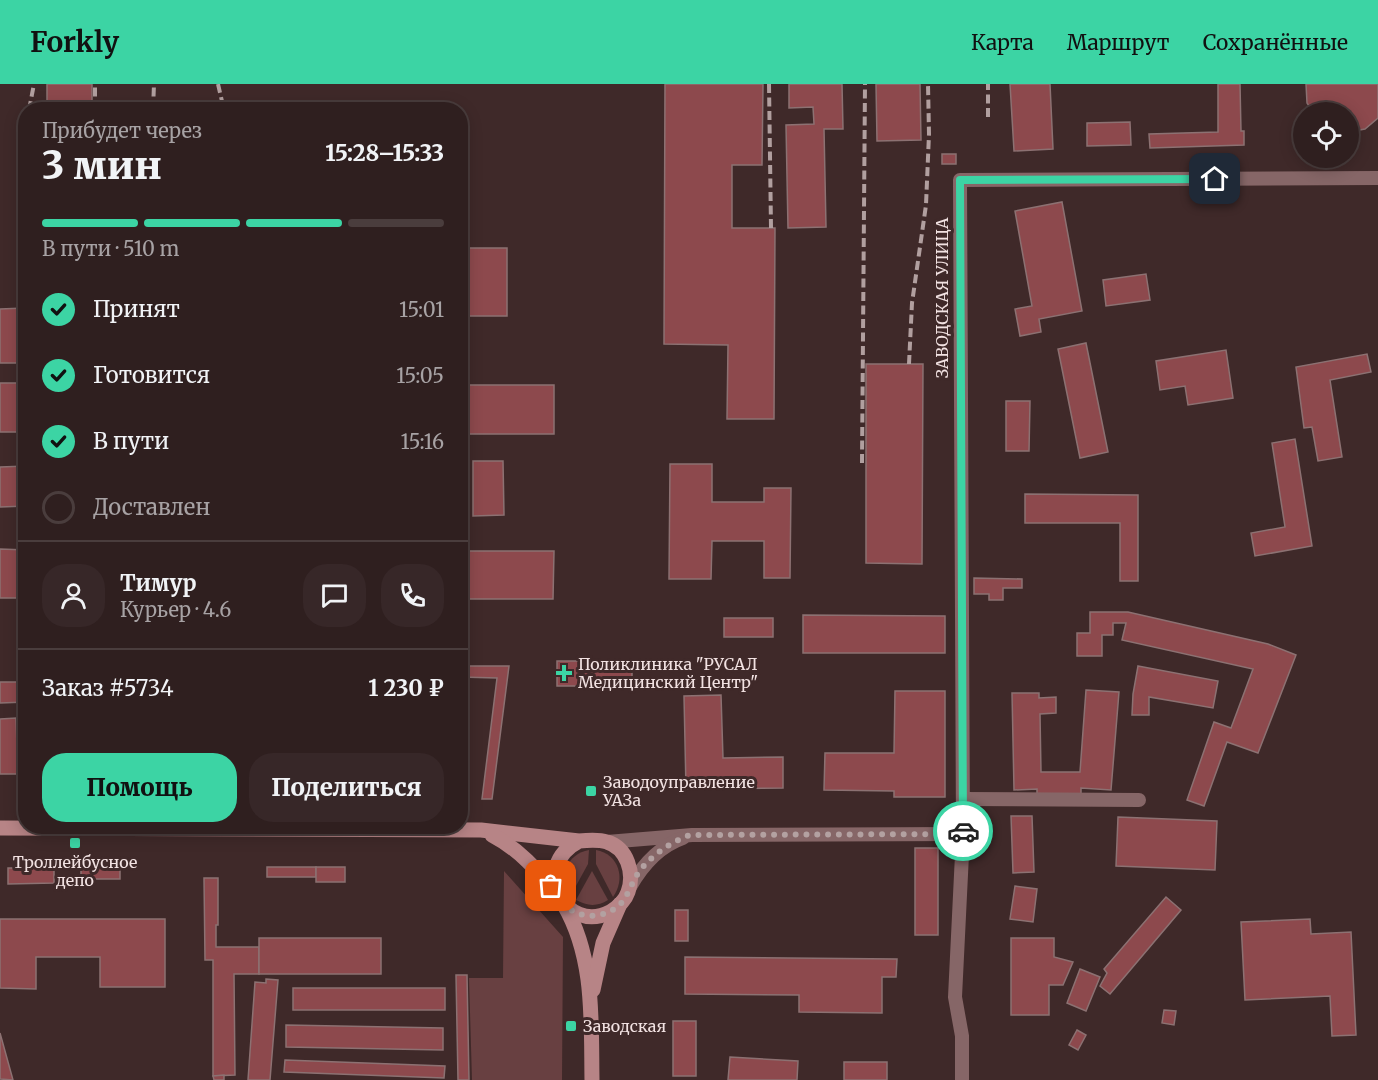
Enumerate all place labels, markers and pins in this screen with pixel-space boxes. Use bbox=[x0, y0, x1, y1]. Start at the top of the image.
pin bbox=[1189, 153, 1240, 204]
place label: Поликлиника "РУСАЛ Медицинский Центр" bbox=[578, 654, 758, 692]
marker: Поликлиника "РУСАЛ Медицинский Центр" bbox=[555, 664, 573, 682]
place label: Заводоуправление УАЗа bbox=[602, 772, 755, 810]
marker: Заводоуправление УАЗа bbox=[584, 784, 598, 798]
marker: Троллейбусное депо bbox=[68, 836, 82, 850]
place label: Троллейбусное депо bbox=[13, 852, 137, 890]
pin bbox=[525, 860, 576, 911]
place label: Заводская bbox=[583, 1016, 666, 1036]
marker: Заводская bbox=[564, 1019, 578, 1033]

